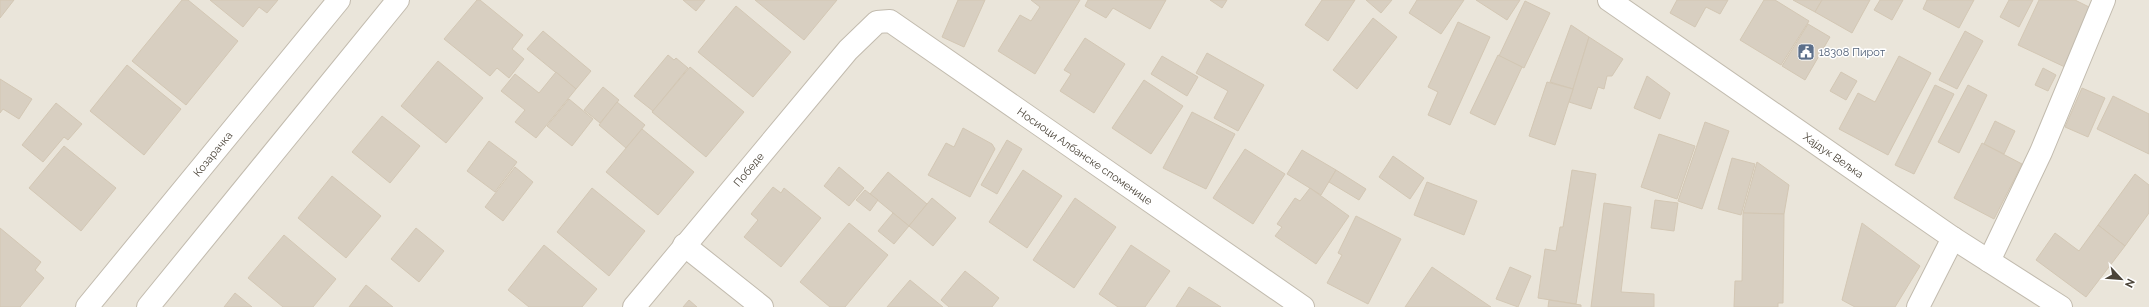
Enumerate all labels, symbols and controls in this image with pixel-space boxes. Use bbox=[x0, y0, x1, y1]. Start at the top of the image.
public building icon: 18308 Пирот bbox=[1796, 42, 1816, 62]
place label: 18308 Пирот bbox=[1819, 46, 1886, 59]
street label: Носиоци Албанске споменице bbox=[1015, 105, 1156, 208]
street label: Козарачка bbox=[190, 129, 235, 179]
street label: Хајдук Вељка bbox=[1801, 130, 1866, 181]
street label: Победе bbox=[731, 149, 767, 189]
north arrow bbox=[2101, 259, 2141, 299]
text: N bbox=[2122, 277, 2137, 290]

